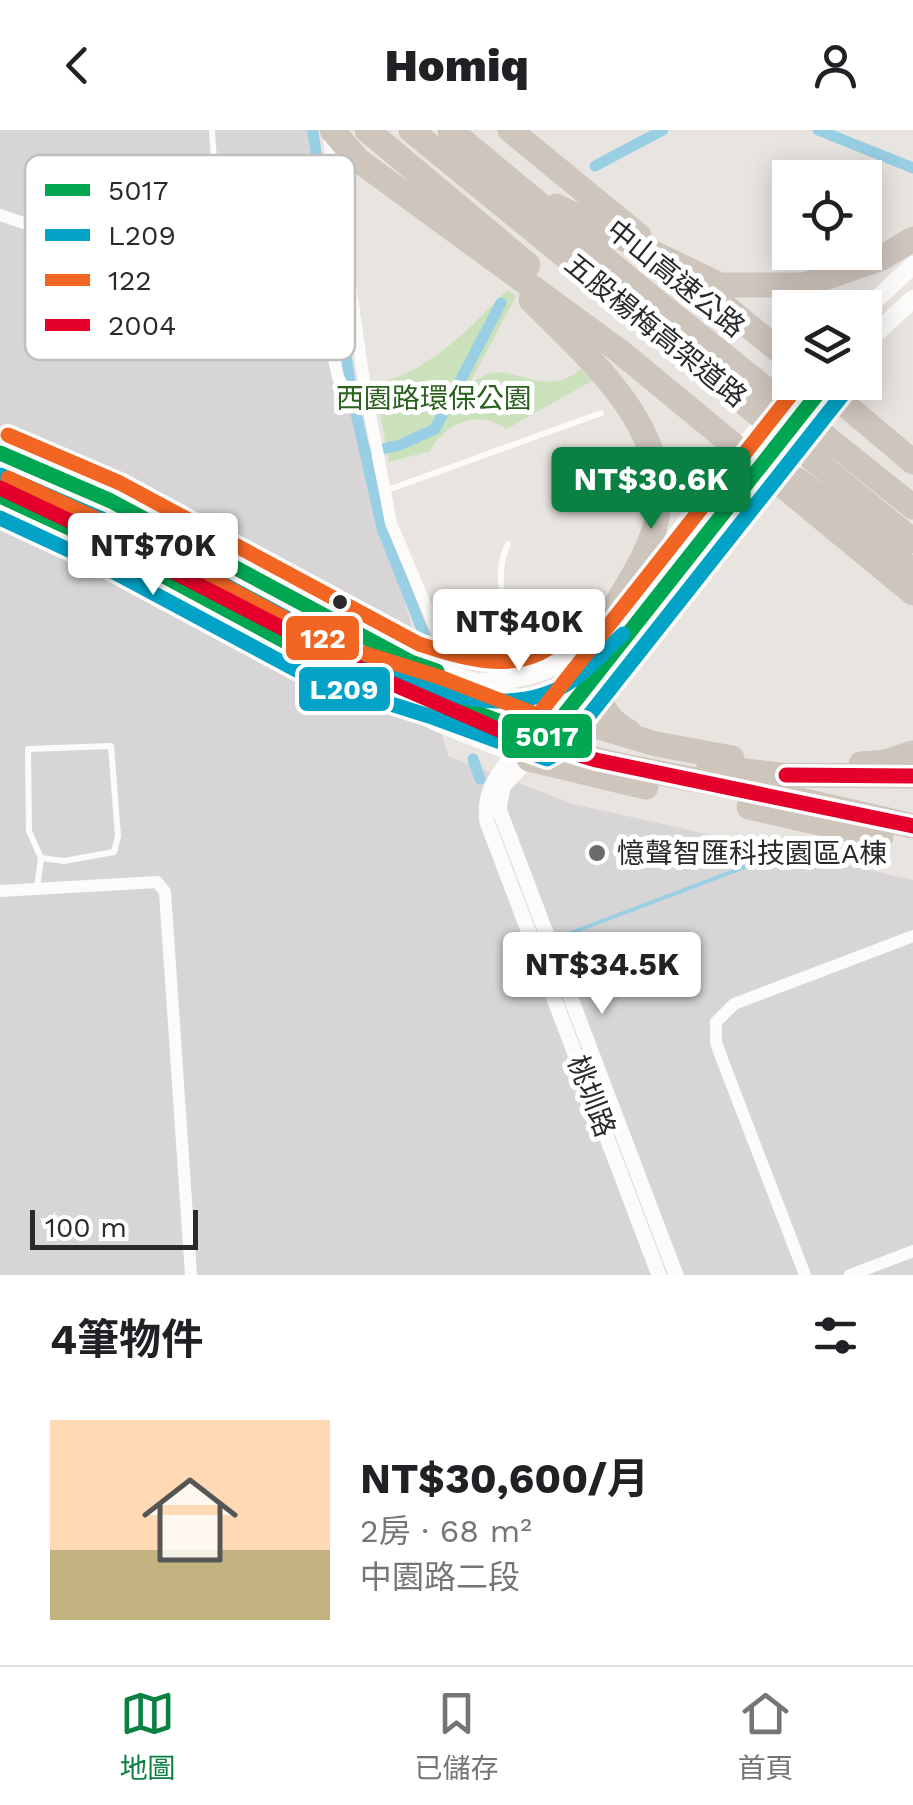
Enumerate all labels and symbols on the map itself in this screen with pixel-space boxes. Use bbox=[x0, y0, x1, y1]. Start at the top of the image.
legend bbox=[25, 155, 355, 360]
text: 5017 bbox=[108, 174, 168, 207]
street label: 中山高速公路 bbox=[600, 213, 751, 344]
text: L209 bbox=[108, 219, 176, 252]
street label: 五股楊梅高架道路 bbox=[558, 247, 753, 414]
text: 122 bbox=[108, 264, 152, 297]
text: 2004 bbox=[108, 309, 176, 342]
park label: 西園路環保公園 bbox=[336, 382, 532, 415]
pin: NT$30.6K bbox=[548, 447, 754, 532]
pin: NT$70K bbox=[72, 513, 234, 598]
pin: NT$40K bbox=[438, 589, 600, 674]
unlabelled marker bbox=[330, 592, 350, 612]
line badge: 122 bbox=[284, 614, 361, 662]
text: 122 bbox=[300, 622, 346, 655]
line badge: L209 bbox=[297, 665, 392, 713]
text: L209 bbox=[310, 673, 378, 706]
line badge: 5017 bbox=[500, 712, 594, 760]
text: 5017 bbox=[515, 720, 579, 753]
place label: 憶聲智匯科技園區A棟 bbox=[617, 837, 887, 870]
marker: 憶聲智匯科技園區A棟 bbox=[586, 842, 608, 864]
pin: NT$34.5K bbox=[499, 932, 705, 1017]
street label: 桃圳路 bbox=[561, 1051, 622, 1141]
scale bar bbox=[30, 1205, 198, 1250]

